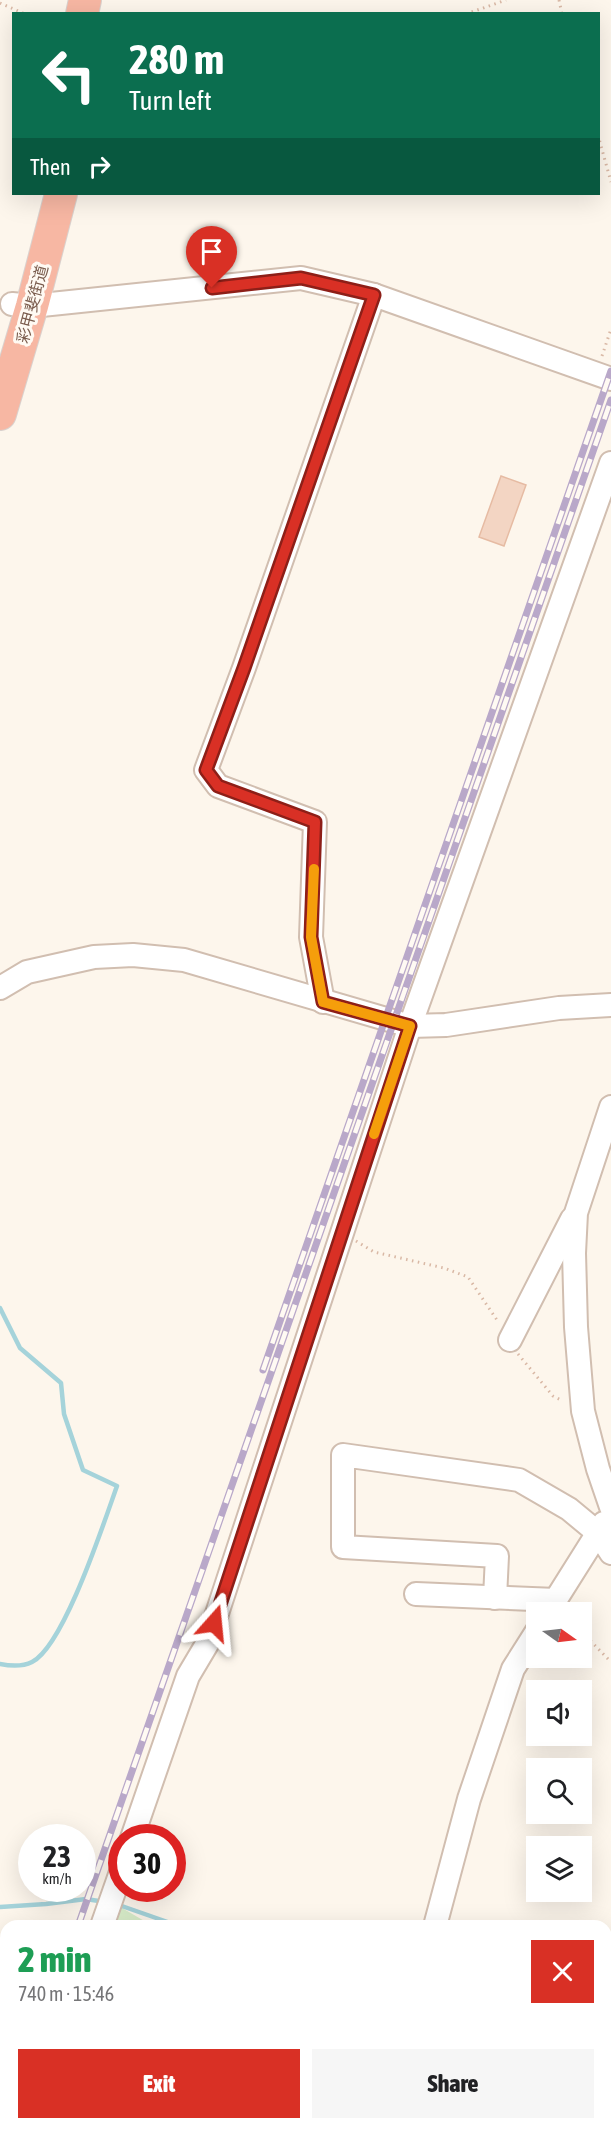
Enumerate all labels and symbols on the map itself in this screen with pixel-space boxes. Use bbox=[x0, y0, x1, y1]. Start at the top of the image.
pin bbox=[186, 226, 237, 288]
street label: 彩甲斐街道 bbox=[13, 263, 51, 345]
position arrow bbox=[182, 1591, 246, 1655]
north arrow bbox=[526, 1602, 592, 1668]
speed limit sign: 30 bbox=[108, 1824, 186, 1902]

